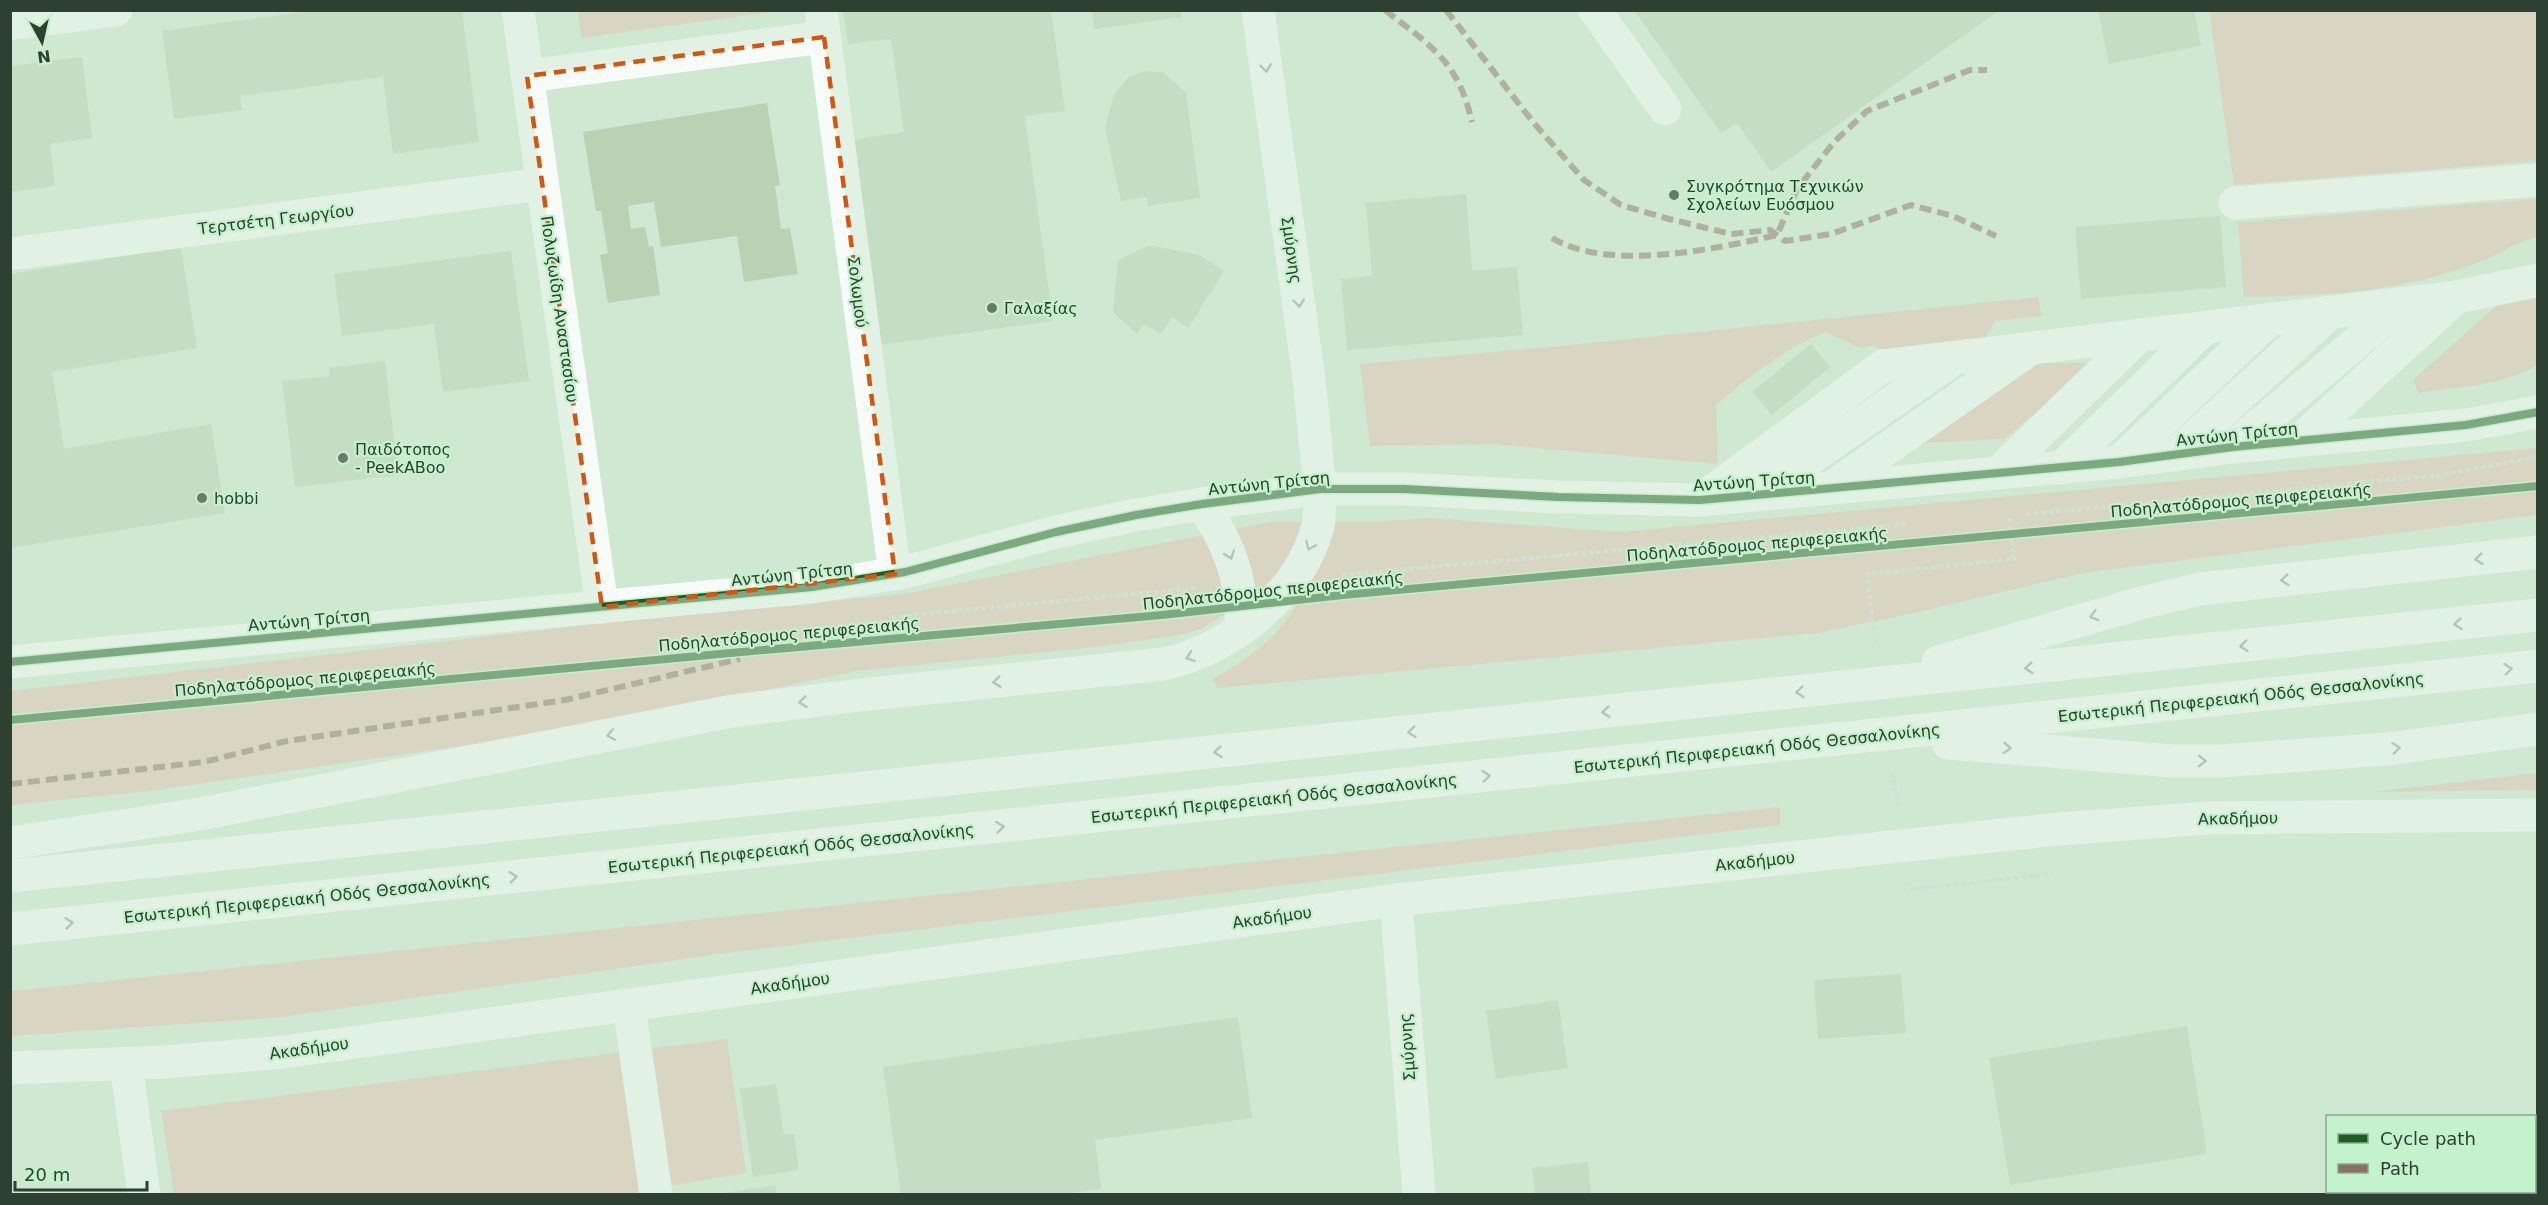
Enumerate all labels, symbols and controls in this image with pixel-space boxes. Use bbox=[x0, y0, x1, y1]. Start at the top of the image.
north arrow bbox=[12, 12, 72, 72]
text: N bbox=[36, 46, 52, 67]
one-way arrow bbox=[1260, 64, 1272, 73]
place label: Συγκρότημα Τεχνικών Σχολείων Ευόσμου bbox=[1686, 177, 1864, 214]
marker: Συγκρότημα Τεχνικών Σχολείων Ευόσμου bbox=[1667, 188, 1681, 202]
street label: Τερτσέτη Γεωργίου bbox=[196, 201, 355, 239]
street label: Πολυζωίδη Αναστασίου bbox=[537, 214, 582, 404]
street label: Σμύρνης bbox=[1277, 215, 1306, 285]
street label: Σολωμού bbox=[844, 255, 871, 329]
place label: Γαλαξίας bbox=[1004, 299, 1078, 318]
one-way arrow bbox=[1292, 299, 1305, 308]
marker: Γαλαξίας bbox=[985, 301, 999, 315]
street label: Αντώνη Τρίτση bbox=[2175, 419, 2299, 450]
place label: Παιδότοπος - PeekABoo bbox=[355, 440, 451, 477]
marker: Παιδότοπος - PeekABoo bbox=[336, 451, 350, 465]
street label: Αντώνη Τρίτση bbox=[1207, 468, 1331, 499]
street label: Αντώνη Τρίτση bbox=[1692, 468, 1816, 495]
street label: Ποδηλατόδρομος περιφερειακής bbox=[2110, 480, 2372, 521]
place label: hobbi bbox=[214, 489, 259, 508]
marker: hobbi bbox=[195, 491, 209, 505]
street label: Ποδηλατόδρομος περιφερειακής bbox=[1626, 524, 1888, 565]
one-way arrow bbox=[1305, 540, 1317, 551]
one-way arrow bbox=[1223, 549, 1236, 559]
one-way arrow bbox=[2475, 552, 2484, 564]
street label: Αντώνη Τρίτση bbox=[730, 559, 854, 590]
street label: Ποδηλατόδρομος περιφερειακής bbox=[1142, 567, 1404, 614]
one-way arrow bbox=[2281, 573, 2290, 586]
street label: Αντώνη Τρίτση bbox=[247, 606, 371, 635]
one-way arrow bbox=[2090, 609, 2100, 621]
street label: Ποδηλατόδρομος περιφερειακής bbox=[658, 614, 920, 655]
one-way arrow bbox=[2454, 617, 2463, 629]
one-way arrow bbox=[2239, 639, 2248, 652]
one-way arrow bbox=[1185, 649, 1196, 662]
street label: Ποδηλατόδρομος περιφερειακής bbox=[174, 659, 436, 700]
one-way arrow bbox=[2024, 661, 2033, 674]
one-way arrow bbox=[2504, 663, 2513, 676]
street label: Εσωτερική Περιφερειακή Οδός Θεσσαλονίκης bbox=[2057, 669, 2425, 726]
one-way arrow bbox=[992, 675, 1001, 688]
one-way arrow bbox=[1796, 685, 1805, 698]
one-way arrow bbox=[798, 696, 808, 708]
one-way arrow bbox=[1602, 705, 1611, 718]
street label: Εσωτερική Περιφερειακή Οδός Θεσσαλονίκης bbox=[1573, 720, 1941, 777]
one-way arrow bbox=[1408, 725, 1417, 738]
one-way arrow bbox=[606, 728, 616, 741]
one-way arrow bbox=[2003, 741, 2012, 754]
one-way arrow bbox=[2392, 742, 2401, 754]
one-way arrow bbox=[1214, 745, 1223, 758]
one-way arrow bbox=[2197, 755, 2206, 767]
street label: Εσωτερική Περιφερειακή Οδός Θεσσαλονίκης bbox=[1090, 770, 1458, 827]
one-way arrow bbox=[1482, 770, 1491, 783]
street label: Ακαδήμου bbox=[2198, 808, 2278, 829]
street label: Εσωτερική Περιφερειακή Οδός Θεσσαλονίκης bbox=[607, 820, 975, 877]
one-way arrow bbox=[995, 821, 1004, 833]
street label: Ακαδήμου bbox=[1714, 848, 1796, 875]
street label: Εσωτερική Περιφερειακή Οδός Θεσσαλονίκης bbox=[123, 870, 491, 927]
one-way arrow bbox=[509, 871, 518, 884]
street label: Ακαδήμου bbox=[1231, 903, 1313, 932]
one-way arrow bbox=[64, 917, 73, 930]
street label: Ακαδήμου bbox=[749, 969, 831, 998]
street label: Σμύρνης bbox=[1396, 1012, 1419, 1082]
street label: Ακαδήμου bbox=[268, 1034, 350, 1063]
legend bbox=[2326, 1115, 2536, 1193]
text: Cycle path bbox=[2380, 1128, 2476, 1149]
scale bar bbox=[15, 1154, 147, 1192]
text: Path bbox=[2380, 1158, 2420, 1179]
text: 20 m bbox=[24, 1164, 70, 1185]

